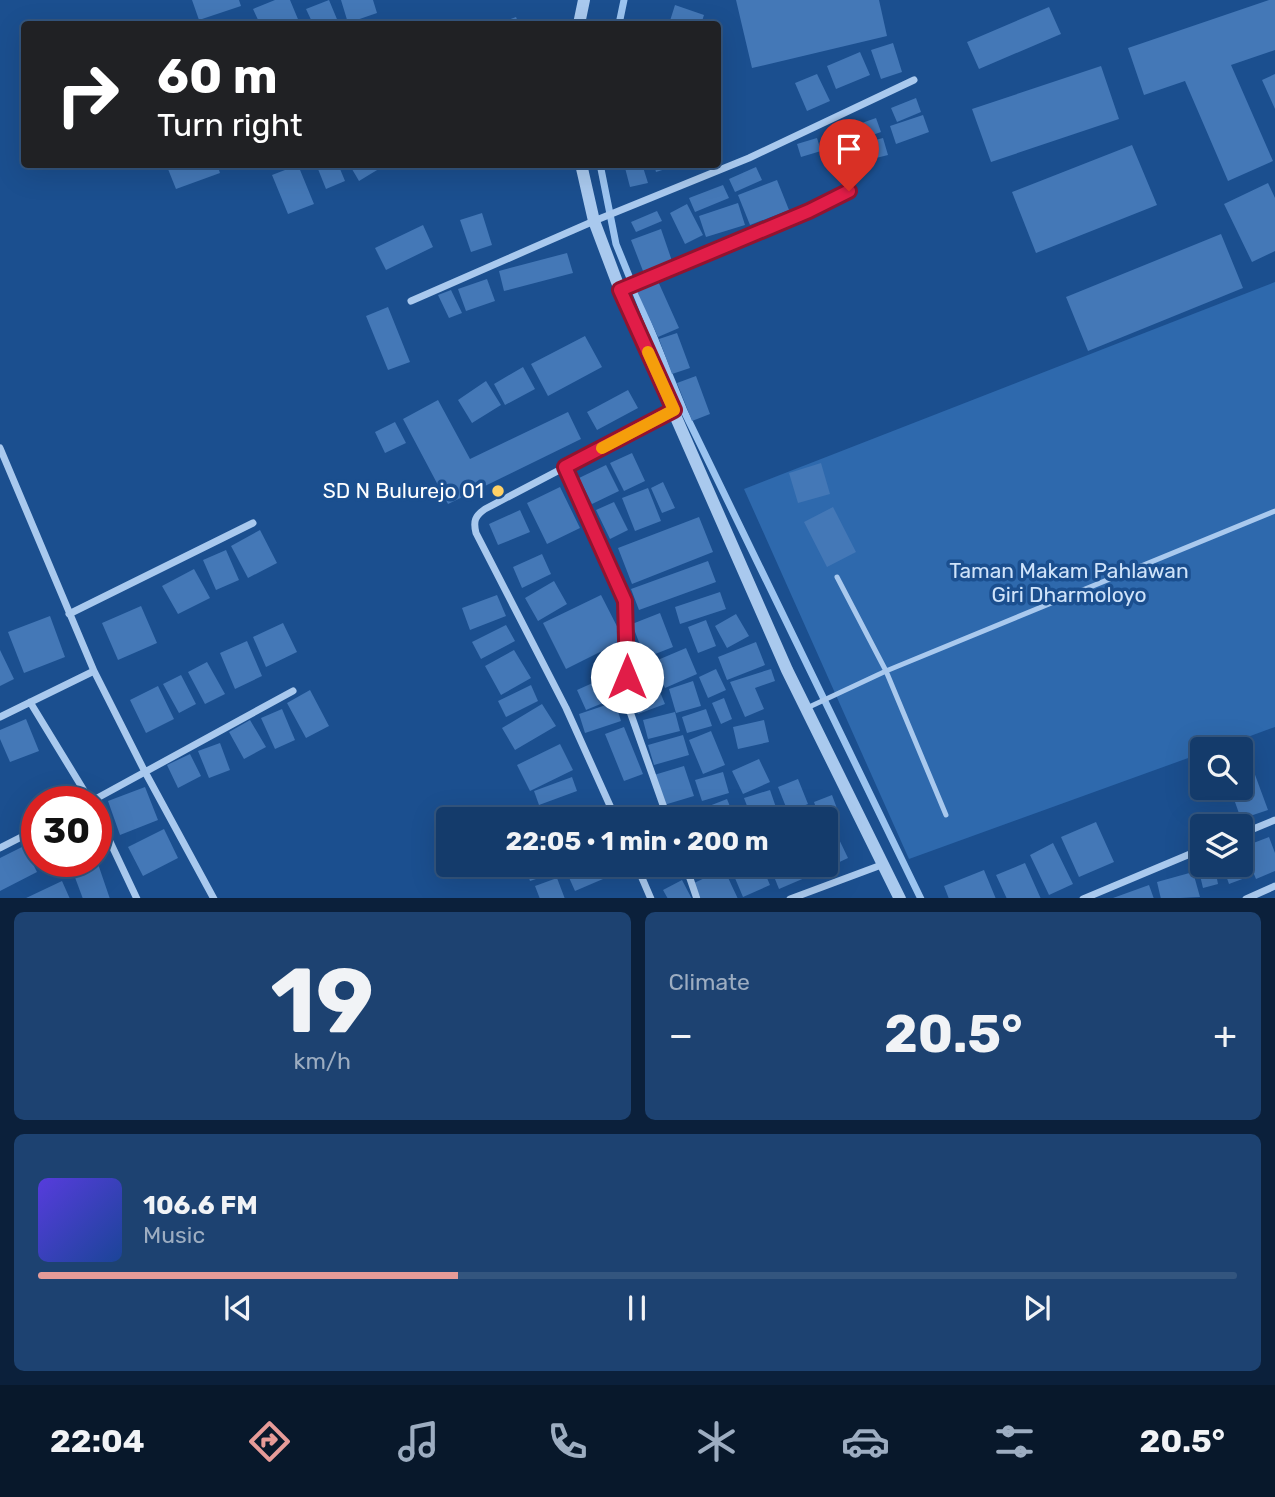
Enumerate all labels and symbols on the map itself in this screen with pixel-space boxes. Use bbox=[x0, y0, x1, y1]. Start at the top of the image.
pin bbox=[819, 119, 879, 191]
place label: SD N Bulurejo 01 bbox=[323, 478, 484, 503]
marker: SD N Bulurejo 01 bbox=[490, 483, 506, 499]
park label: Taman Makam Pahlawan Giri Dharmoloyo bbox=[949, 558, 1189, 607]
position arrow bbox=[590, 640, 664, 714]
speed limit sign: 30 bbox=[21, 786, 112, 877]

